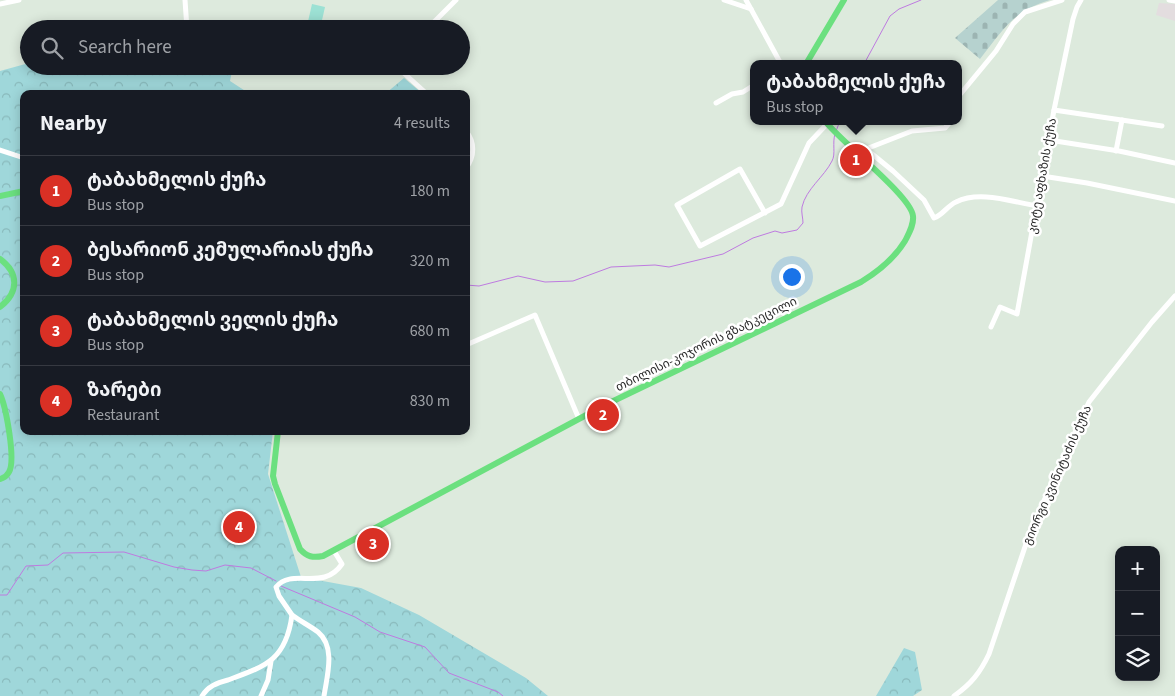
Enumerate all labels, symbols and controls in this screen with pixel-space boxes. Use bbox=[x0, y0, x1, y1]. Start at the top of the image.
search box bbox=[20, 20, 470, 75]
icon: search bbox=[38, 34, 66, 62]
text: Search here bbox=[78, 34, 172, 61]
popup bbox=[750, 60, 962, 125]
text: ტაბახმელის ქუჩა bbox=[766, 69, 946, 96]
text: Bus stop bbox=[766, 96, 824, 118]
text: Nearby bbox=[40, 108, 107, 138]
text: 4 results bbox=[394, 112, 450, 134]
street label: კოტე აფხაზის ქუჩა bbox=[1024, 117, 1061, 235]
pin: 1 bbox=[840, 141, 872, 179]
text: ტაბახმელის ქუჩა bbox=[87, 167, 266, 194]
text: 1 bbox=[52, 180, 60, 202]
text: 180 m bbox=[410, 180, 450, 202]
text: Bus stop bbox=[87, 194, 144, 216]
text: ბესარიონ კემულარიას ქუჩა bbox=[87, 237, 374, 264]
text: 2 bbox=[52, 250, 60, 272]
text: 320 m bbox=[410, 250, 450, 272]
text: Bus stop bbox=[87, 264, 144, 286]
your location bbox=[779, 264, 805, 290]
street label: თბილისი-კოჯორის გზატკეცილი bbox=[613, 293, 800, 396]
text: ტაბახმელის ველის ქუჩა bbox=[87, 307, 338, 334]
text: 3 bbox=[52, 320, 60, 342]
text: 680 m bbox=[410, 320, 450, 342]
text: Bus stop bbox=[87, 334, 144, 356]
text: ზარები bbox=[87, 377, 161, 404]
text: 4 bbox=[52, 390, 60, 412]
text: 830 m bbox=[410, 390, 450, 412]
pin: 2 bbox=[587, 396, 619, 434]
street label: გიორგი კვინიტაძის ქუჩა bbox=[1019, 403, 1096, 548]
text: Restaurant bbox=[87, 404, 160, 426]
pin: 4 bbox=[223, 508, 255, 546]
pin: 3 bbox=[357, 525, 389, 563]
map controls bbox=[1115, 546, 1160, 681]
button: + bbox=[1115, 546, 1160, 591]
button: − bbox=[1115, 591, 1160, 636]
button: layers bbox=[1115, 636, 1160, 681]

